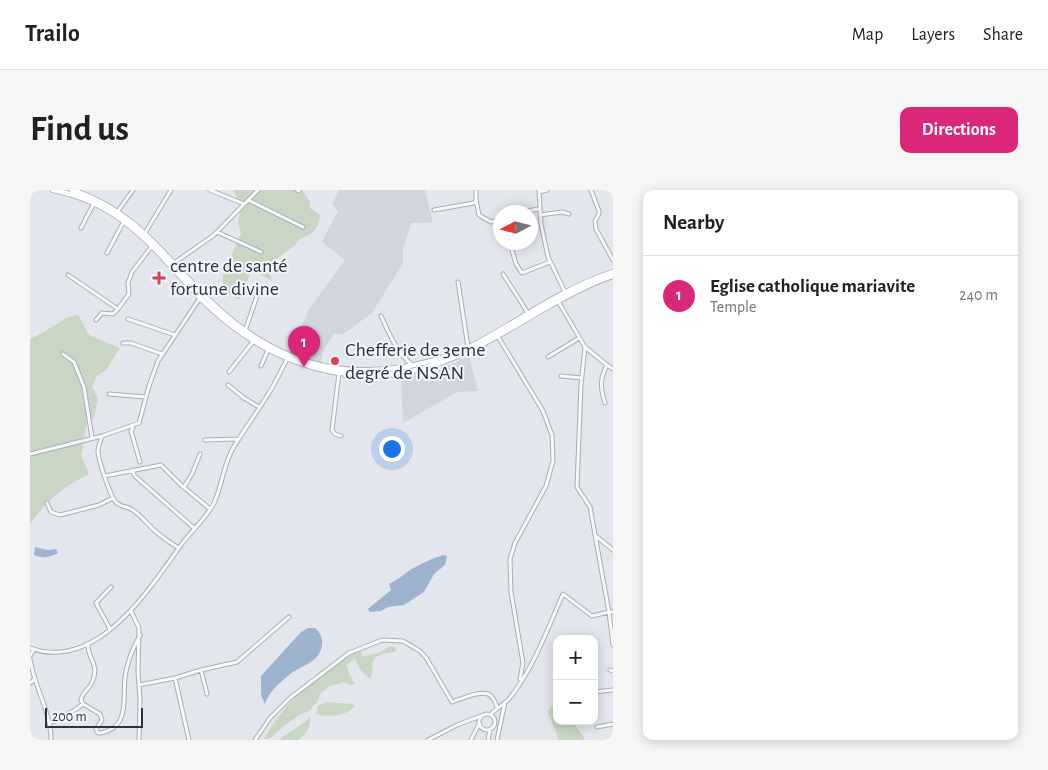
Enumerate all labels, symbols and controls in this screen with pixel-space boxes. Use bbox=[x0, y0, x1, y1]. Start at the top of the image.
text: Trailo bbox=[25, 22, 80, 46]
text: Map bbox=[852, 26, 883, 44]
text: Layers bbox=[911, 26, 955, 44]
text: Share bbox=[983, 26, 1023, 44]
button: Directions bbox=[900, 107, 1018, 153]
text: Find us bbox=[30, 112, 129, 147]
north arrow bbox=[493, 205, 538, 250]
text: Nearby bbox=[663, 212, 724, 233]
place label: centre de santé fortune divine bbox=[170, 256, 288, 299]
marker: centre de santé fortune divine bbox=[152, 271, 166, 285]
text: Eglise catholique mariavite bbox=[710, 277, 915, 296]
text: 1 bbox=[676, 287, 682, 303]
text: 240 m bbox=[959, 287, 998, 303]
text: Temple bbox=[710, 299, 756, 315]
pin: 1 bbox=[288, 326, 320, 367]
place label: Chefferie de 3eme degré de NSAN bbox=[345, 340, 485, 383]
marker: Chefferie de 3eme degré de NSAN bbox=[329, 355, 341, 367]
your location bbox=[379, 436, 405, 462]
map controls bbox=[553, 635, 598, 725]
button: + bbox=[553, 635, 598, 680]
button: − bbox=[553, 680, 598, 725]
scale bar bbox=[45, 705, 142, 728]
text: 200 m bbox=[52, 710, 87, 724]

